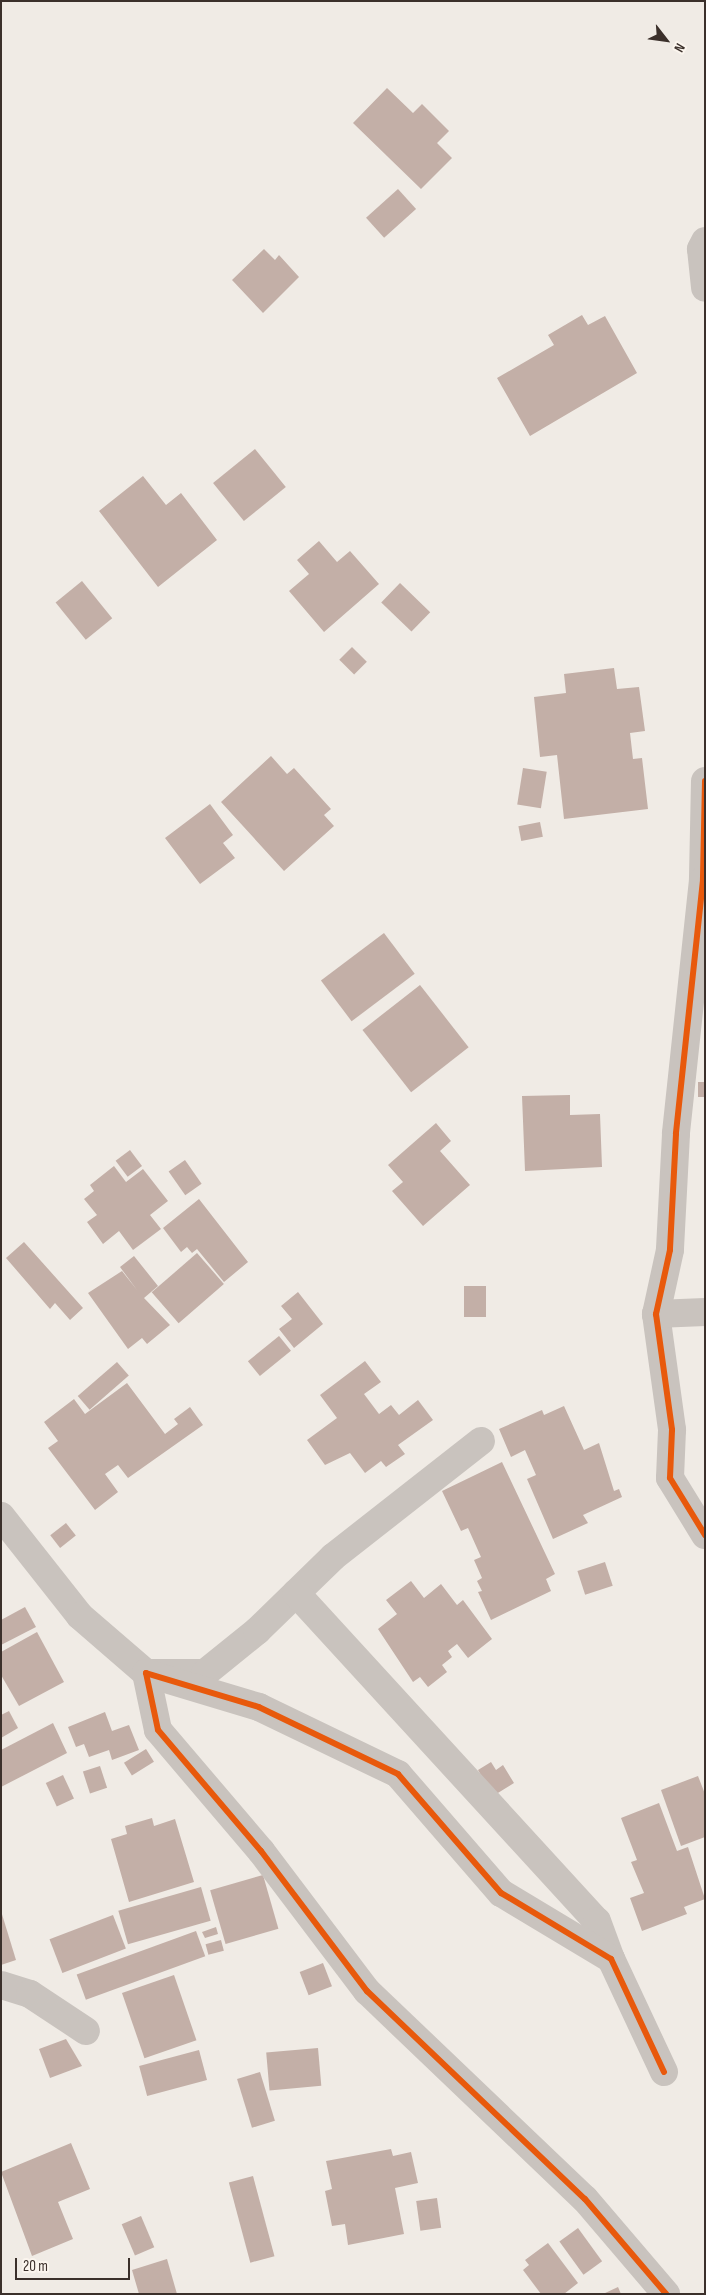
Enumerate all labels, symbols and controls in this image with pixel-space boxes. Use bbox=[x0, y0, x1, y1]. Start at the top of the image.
north arrow bbox=[641, 15, 691, 65]
text: N bbox=[670, 40, 689, 55]
scale bar bbox=[18, 2248, 132, 2280]
text: 20 m bbox=[23, 2257, 48, 2276]

